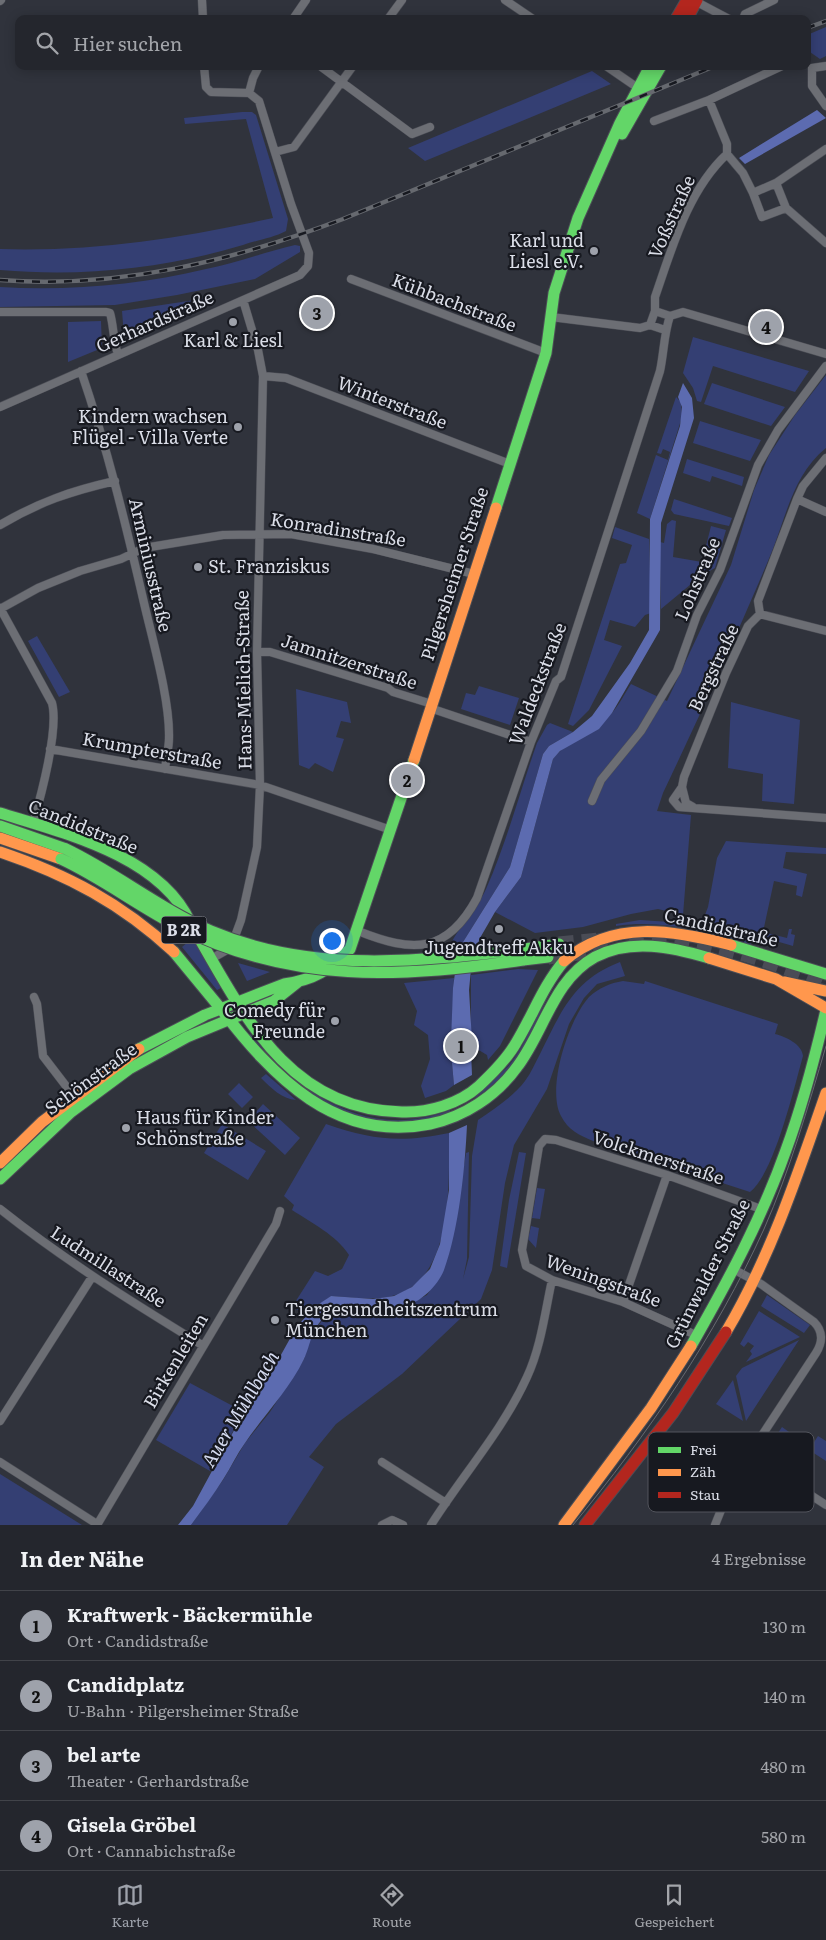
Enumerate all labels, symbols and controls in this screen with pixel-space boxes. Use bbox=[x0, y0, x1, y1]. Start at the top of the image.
search box bbox=[15, 15, 811, 70]
icon: search bbox=[33, 29, 61, 57]
text: Hier suchen bbox=[73, 29, 182, 57]
street label: Voßstraße bbox=[640, 170, 701, 262]
place label: Karl und Liesl e.V. bbox=[509, 226, 584, 274]
marker: Karl und Liesl e.V. bbox=[588, 245, 600, 257]
street label: Kühbachstraße bbox=[388, 265, 521, 338]
street label: Gerhardstraße bbox=[91, 283, 218, 359]
pin: 3 bbox=[301, 294, 333, 332]
pin: 4 bbox=[750, 308, 782, 346]
marker: Karl & Liesl bbox=[227, 316, 239, 328]
place label: Karl & Liesl bbox=[183, 326, 283, 353]
street label: Winterstraße bbox=[333, 368, 452, 435]
place label: Kindern wachsen Flügel - Villa Verte bbox=[72, 402, 228, 450]
marker: Kindern wachsen Flügel - Villa Verte bbox=[232, 421, 244, 433]
street label: Pilgersheimer Straße bbox=[413, 483, 494, 664]
street label: Arminiusstraße bbox=[123, 495, 180, 634]
street label: Konradinstraße bbox=[269, 504, 408, 553]
street label: Lohstraße bbox=[667, 533, 726, 624]
place label: St. Franziskus bbox=[208, 552, 329, 579]
marker: St. Franziskus bbox=[192, 561, 204, 573]
street label: Hans-Mielich-Straße bbox=[227, 590, 258, 770]
street label: Waldeckstraße bbox=[501, 618, 572, 749]
street label: Bergstraße bbox=[681, 619, 745, 716]
street label: Jamnitzerstraße bbox=[278, 626, 421, 695]
street label: Krumpterstraße bbox=[80, 724, 224, 775]
pin: 2 bbox=[391, 761, 423, 799]
street label: Candidstraße bbox=[25, 791, 143, 860]
street label: Candidstraße bbox=[662, 900, 781, 953]
road number: B 2R bbox=[162, 916, 206, 944]
marker: Jugendtreff Akku bbox=[493, 923, 505, 935]
your location bbox=[319, 928, 345, 954]
place label: Jugendtreff Akku bbox=[424, 933, 574, 960]
place label: Comedy für Freunde bbox=[224, 996, 325, 1044]
marker: Comedy für Freunde bbox=[329, 1015, 341, 1027]
pin: 1 bbox=[445, 1027, 477, 1065]
street label: Schönstraße bbox=[38, 1035, 142, 1120]
place label: Haus für Kinder Schönstraße bbox=[136, 1103, 274, 1151]
marker: Haus für Kinder Schönstraße bbox=[120, 1122, 132, 1134]
street label: Volckmerstraße bbox=[589, 1123, 728, 1191]
street label: Grünwalder Straße bbox=[657, 1194, 756, 1353]
street label: Ludmillastraße bbox=[46, 1218, 172, 1313]
street label: Weningstraße bbox=[542, 1246, 665, 1313]
place label: Tiergesundheitszentrum München bbox=[285, 1295, 498, 1343]
street label: Birkenleiten bbox=[136, 1307, 214, 1413]
marker: Tiergesundheitszentrum München bbox=[269, 1314, 281, 1326]
water label: Auer Mühlbach bbox=[193, 1345, 285, 1472]
legend bbox=[648, 1432, 814, 1512]
text: Frei bbox=[690, 1439, 717, 1459]
text: Zäh bbox=[690, 1461, 716, 1481]
text: Stau bbox=[690, 1484, 720, 1504]
text: In der Nähe bbox=[20, 1542, 144, 1573]
text: 4 Ergebnisse bbox=[712, 1546, 806, 1570]
text: Kraftwerk - Bäckermühle bbox=[67, 1600, 312, 1628]
text: 1 bbox=[33, 1614, 39, 1638]
text: 130 m bbox=[763, 1614, 806, 1638]
text: Ort · Candidstraße bbox=[67, 1628, 208, 1652]
text: Candidplatz bbox=[67, 1670, 184, 1698]
text: 2 bbox=[32, 1684, 40, 1708]
text: 140 m bbox=[763, 1684, 806, 1708]
text: U-Bahn · Pilgersheimer Straße bbox=[67, 1698, 299, 1722]
text: bel arte bbox=[67, 1740, 141, 1768]
text: 3 bbox=[32, 1754, 40, 1778]
text: 480 m bbox=[760, 1754, 806, 1778]
text: Theater · Gerhardstraße bbox=[67, 1768, 249, 1792]
text: Gisela Gröbel bbox=[67, 1810, 196, 1838]
text: 4 bbox=[31, 1824, 41, 1848]
text: 580 m bbox=[761, 1824, 806, 1848]
text: Ort · Cannabichstraße bbox=[67, 1838, 235, 1862]
tab: Karte bbox=[112, 1881, 149, 1931]
tab: Route bbox=[372, 1881, 411, 1931]
tab: Gespeichert bbox=[634, 1881, 714, 1931]

